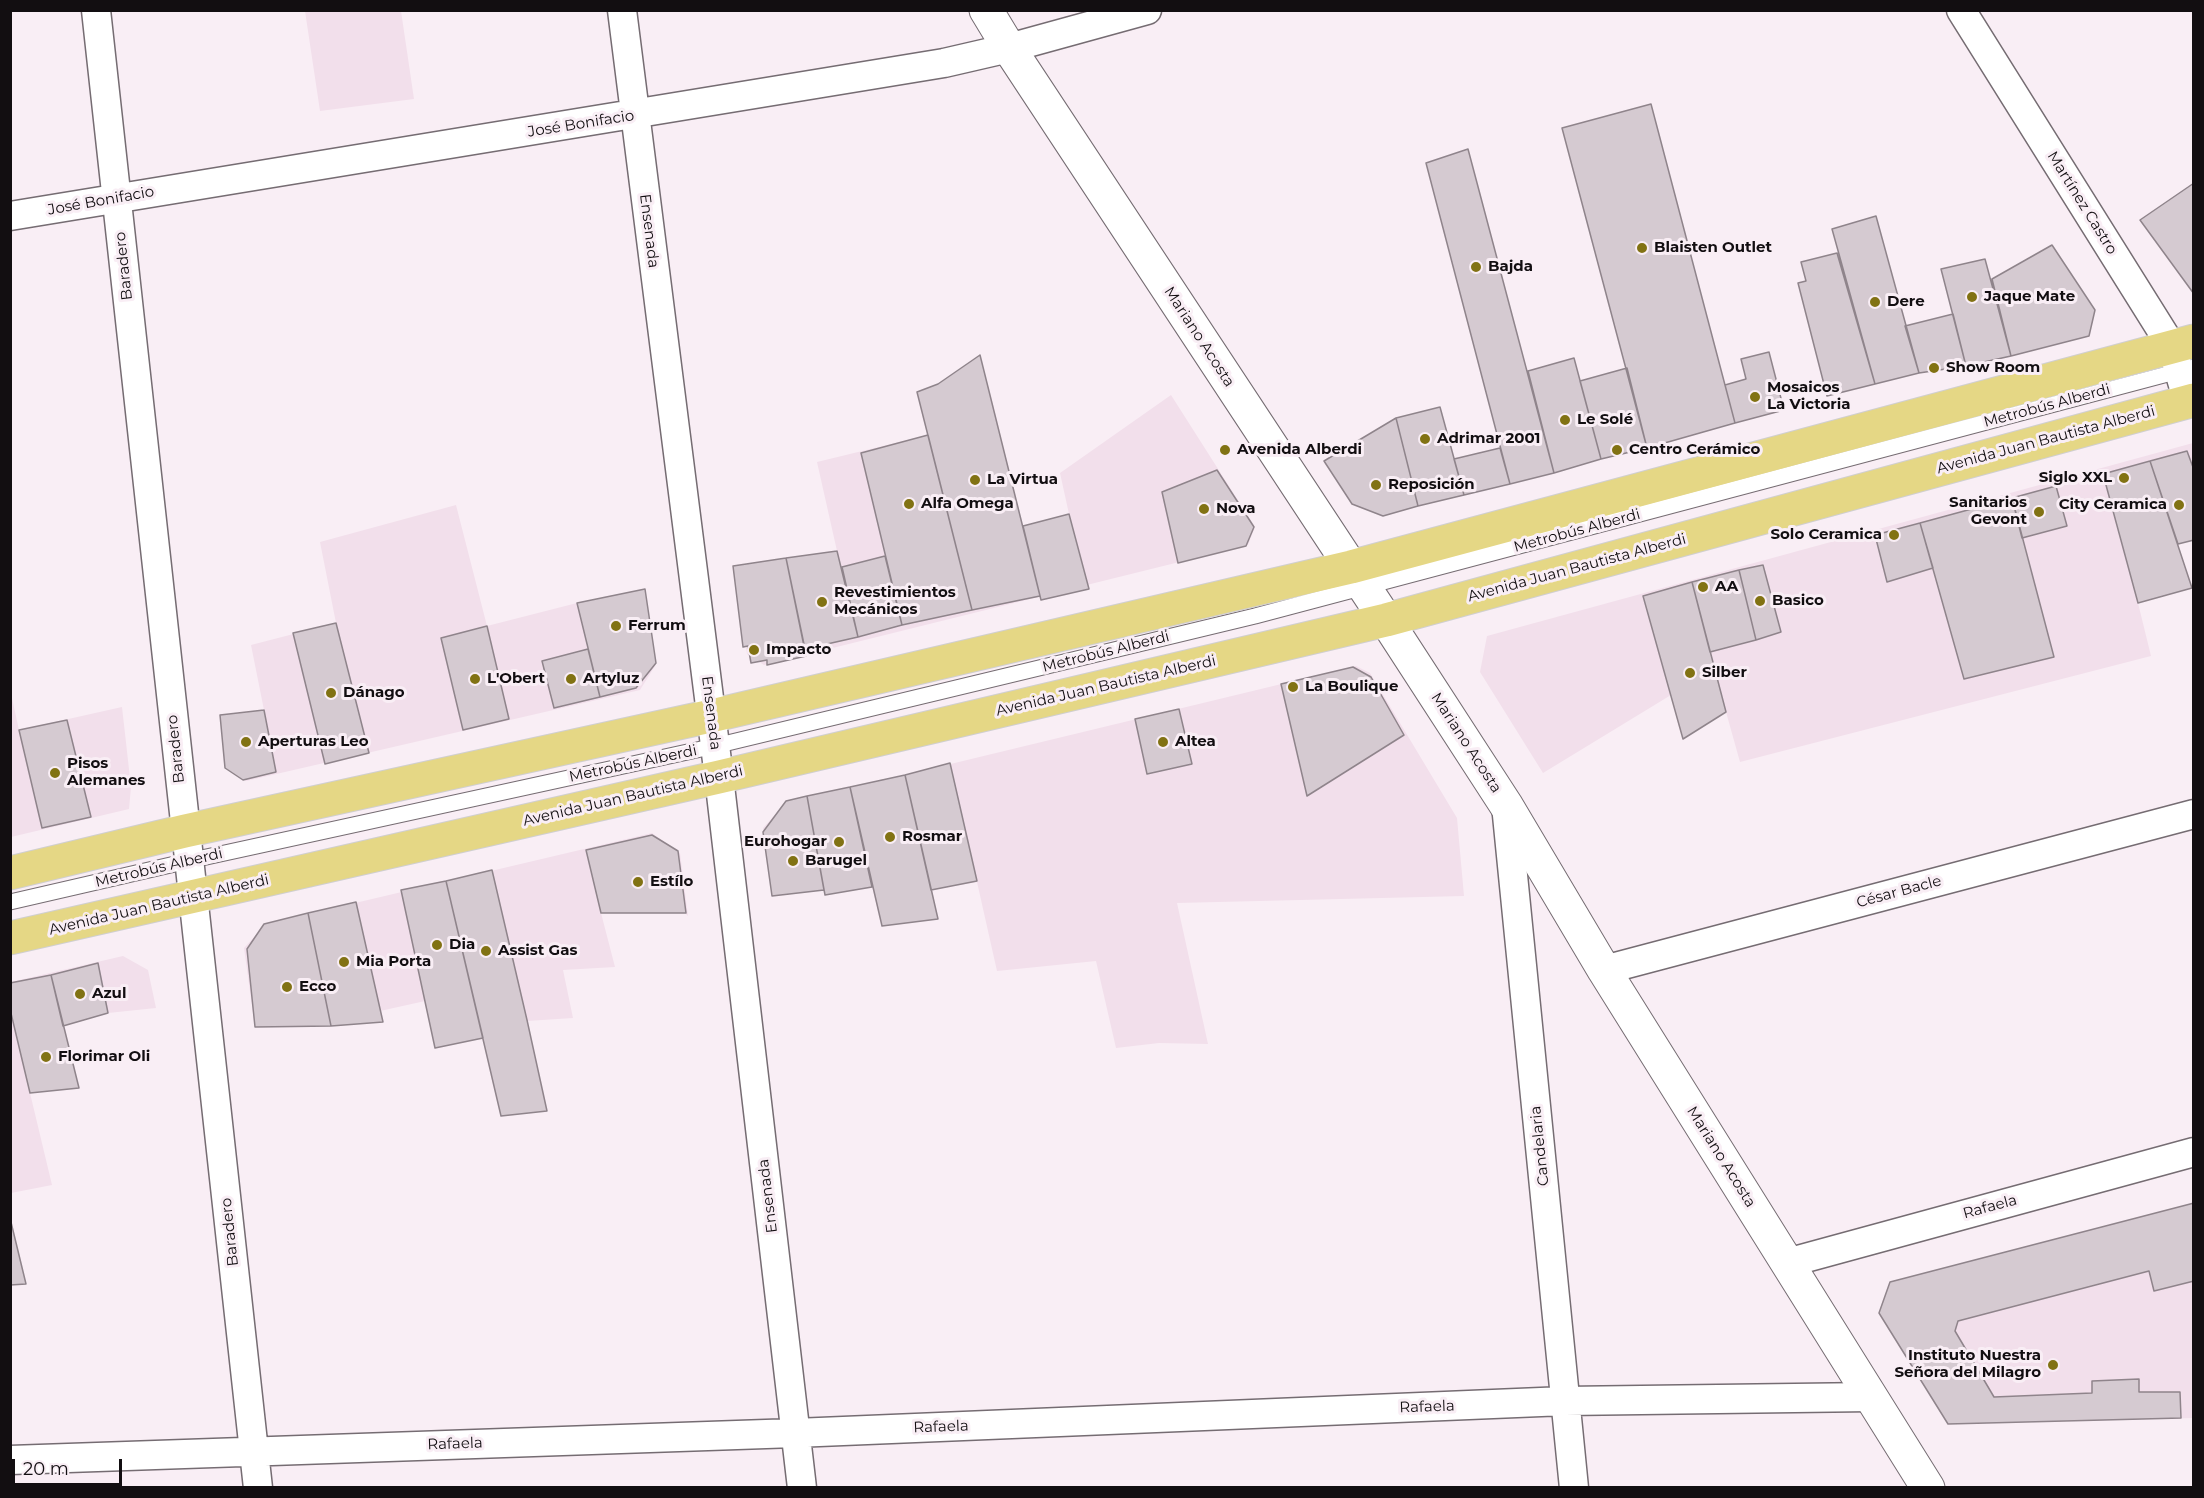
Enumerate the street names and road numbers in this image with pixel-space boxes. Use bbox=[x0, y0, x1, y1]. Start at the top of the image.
street label: José Bonifacio bbox=[526, 107, 636, 141]
street label: Martínez Castro bbox=[2043, 148, 2121, 258]
street label: José Bonifacio bbox=[46, 183, 156, 219]
street label: Ensenada bbox=[636, 193, 662, 269]
street label: Baradero bbox=[111, 231, 137, 301]
street label: Mariano Acosta bbox=[1160, 284, 1238, 390]
street label: Metrobús Alberdi bbox=[1982, 380, 2112, 432]
street label: Avenida Juan Bautista Alberdi bbox=[1935, 402, 2157, 478]
street label: Metrobús Alberdi bbox=[1512, 505, 1642, 557]
street label: Avenida Juan Bautista Alberdi bbox=[1466, 530, 1688, 606]
street label: Metrobús Alberdi bbox=[1041, 628, 1171, 676]
street label: Avenida Juan Bautista Alberdi bbox=[994, 652, 1218, 720]
street label: Ensenada bbox=[698, 675, 724, 751]
street label: Mariano Acosta bbox=[1427, 690, 1505, 796]
street label: Baradero bbox=[163, 714, 189, 784]
street label: Metrobús Alberdi bbox=[567, 742, 699, 786]
street label: Avenida Juan Bautista Alberdi bbox=[521, 762, 745, 830]
street label: Metrobús Alberdi bbox=[94, 845, 224, 891]
street label: Avenida Juan Bautista Alberdi bbox=[47, 871, 271, 939]
street label: César Bacle bbox=[1855, 872, 1943, 912]
street label: Mariano Acosta bbox=[1683, 1103, 1759, 1211]
street label: Candelaria bbox=[1527, 1105, 1553, 1187]
street label: Ensenada bbox=[755, 1158, 781, 1234]
street label: Rafaela bbox=[1961, 1191, 2019, 1223]
street label: Baradero bbox=[217, 1197, 243, 1267]
street label: Rafaela bbox=[1399, 1397, 1455, 1417]
street label: Rafaela bbox=[913, 1417, 969, 1437]
street label: Rafaela bbox=[427, 1434, 483, 1454]

